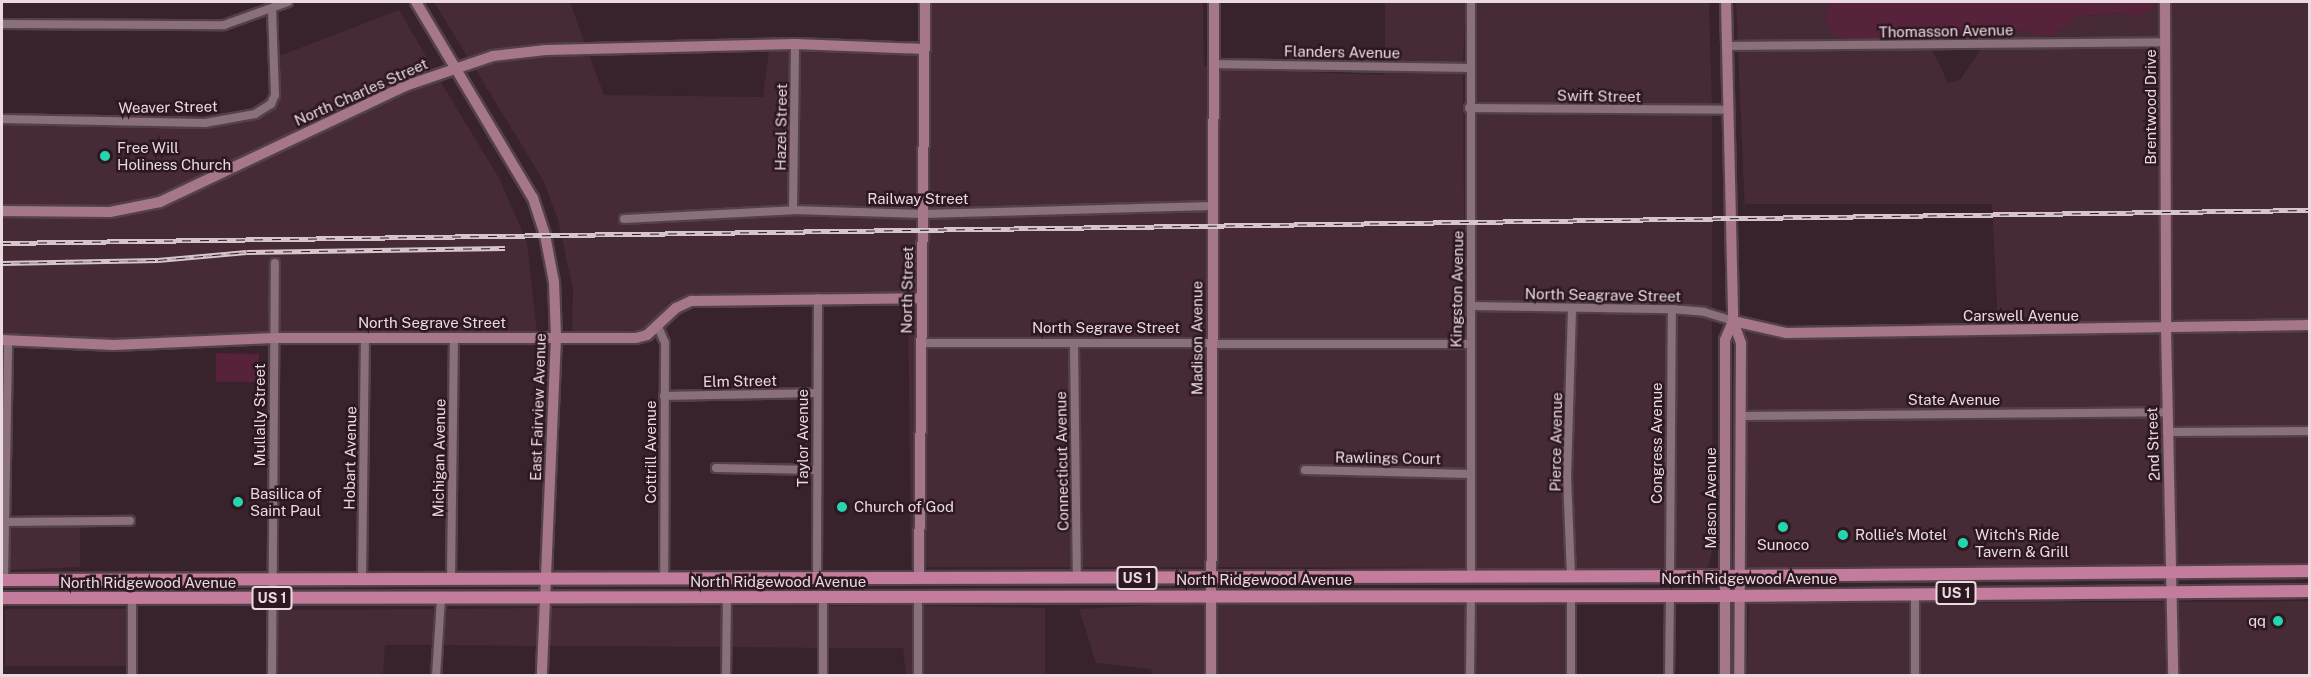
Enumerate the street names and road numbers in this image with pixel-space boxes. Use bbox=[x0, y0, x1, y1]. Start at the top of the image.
street label: Thomasson Avenue bbox=[1879, 21, 2013, 41]
street label: Flanders Avenue bbox=[1284, 42, 1400, 62]
street label: Brentwood Drive bbox=[2142, 49, 2160, 165]
street label: North Charles Street bbox=[291, 54, 431, 130]
street label: Hazel Street bbox=[771, 83, 791, 171]
street label: Swift Street bbox=[1557, 86, 1641, 106]
street label: Weaver Street bbox=[118, 97, 218, 117]
street label: Railway Street bbox=[867, 190, 969, 208]
street label: Kingston Avenue bbox=[1447, 230, 1467, 348]
street label: North Street bbox=[897, 246, 917, 334]
street label: Madison Avenue bbox=[1188, 281, 1206, 395]
street label: North Seagrave Street bbox=[1525, 285, 1681, 305]
street label: Carswell Avenue bbox=[1963, 307, 2079, 325]
street label: North Segrave Street bbox=[358, 314, 506, 332]
street label: North Segrave Street bbox=[1032, 319, 1180, 337]
street label: East Fairview Avenue bbox=[526, 333, 550, 481]
street label: Mullally Street bbox=[251, 363, 269, 467]
street label: Elm Street bbox=[703, 371, 777, 391]
street label: Congress Avenue bbox=[1648, 382, 1666, 504]
street label: Taylor Avenue bbox=[794, 389, 812, 487]
street label: Connecticut Avenue bbox=[1052, 391, 1072, 531]
street label: State Avenue bbox=[1908, 391, 2000, 409]
street label: Pierce Avenue bbox=[1546, 392, 1566, 492]
street label: Michigan Avenue bbox=[429, 399, 449, 517]
street label: Cottrill Avenue bbox=[642, 400, 660, 504]
street label: Hobart Avenue bbox=[340, 406, 360, 510]
street label: 2nd Street bbox=[2143, 407, 2163, 481]
street label: Mason Avenue bbox=[1702, 447, 1720, 549]
street label: Rawlings Court bbox=[1335, 448, 1441, 468]
road number: US 1 bbox=[1116, 567, 1158, 589]
street label: North Ridgewood Avenue bbox=[1661, 570, 1837, 588]
street label: North Ridgewood Avenue bbox=[1176, 571, 1352, 589]
street label: North Ridgewood Avenue bbox=[690, 573, 866, 591]
street label: North Ridgewood Avenue bbox=[60, 574, 236, 592]
road number: US 1 bbox=[1935, 582, 1977, 604]
road number: US 1 bbox=[251, 587, 293, 609]

